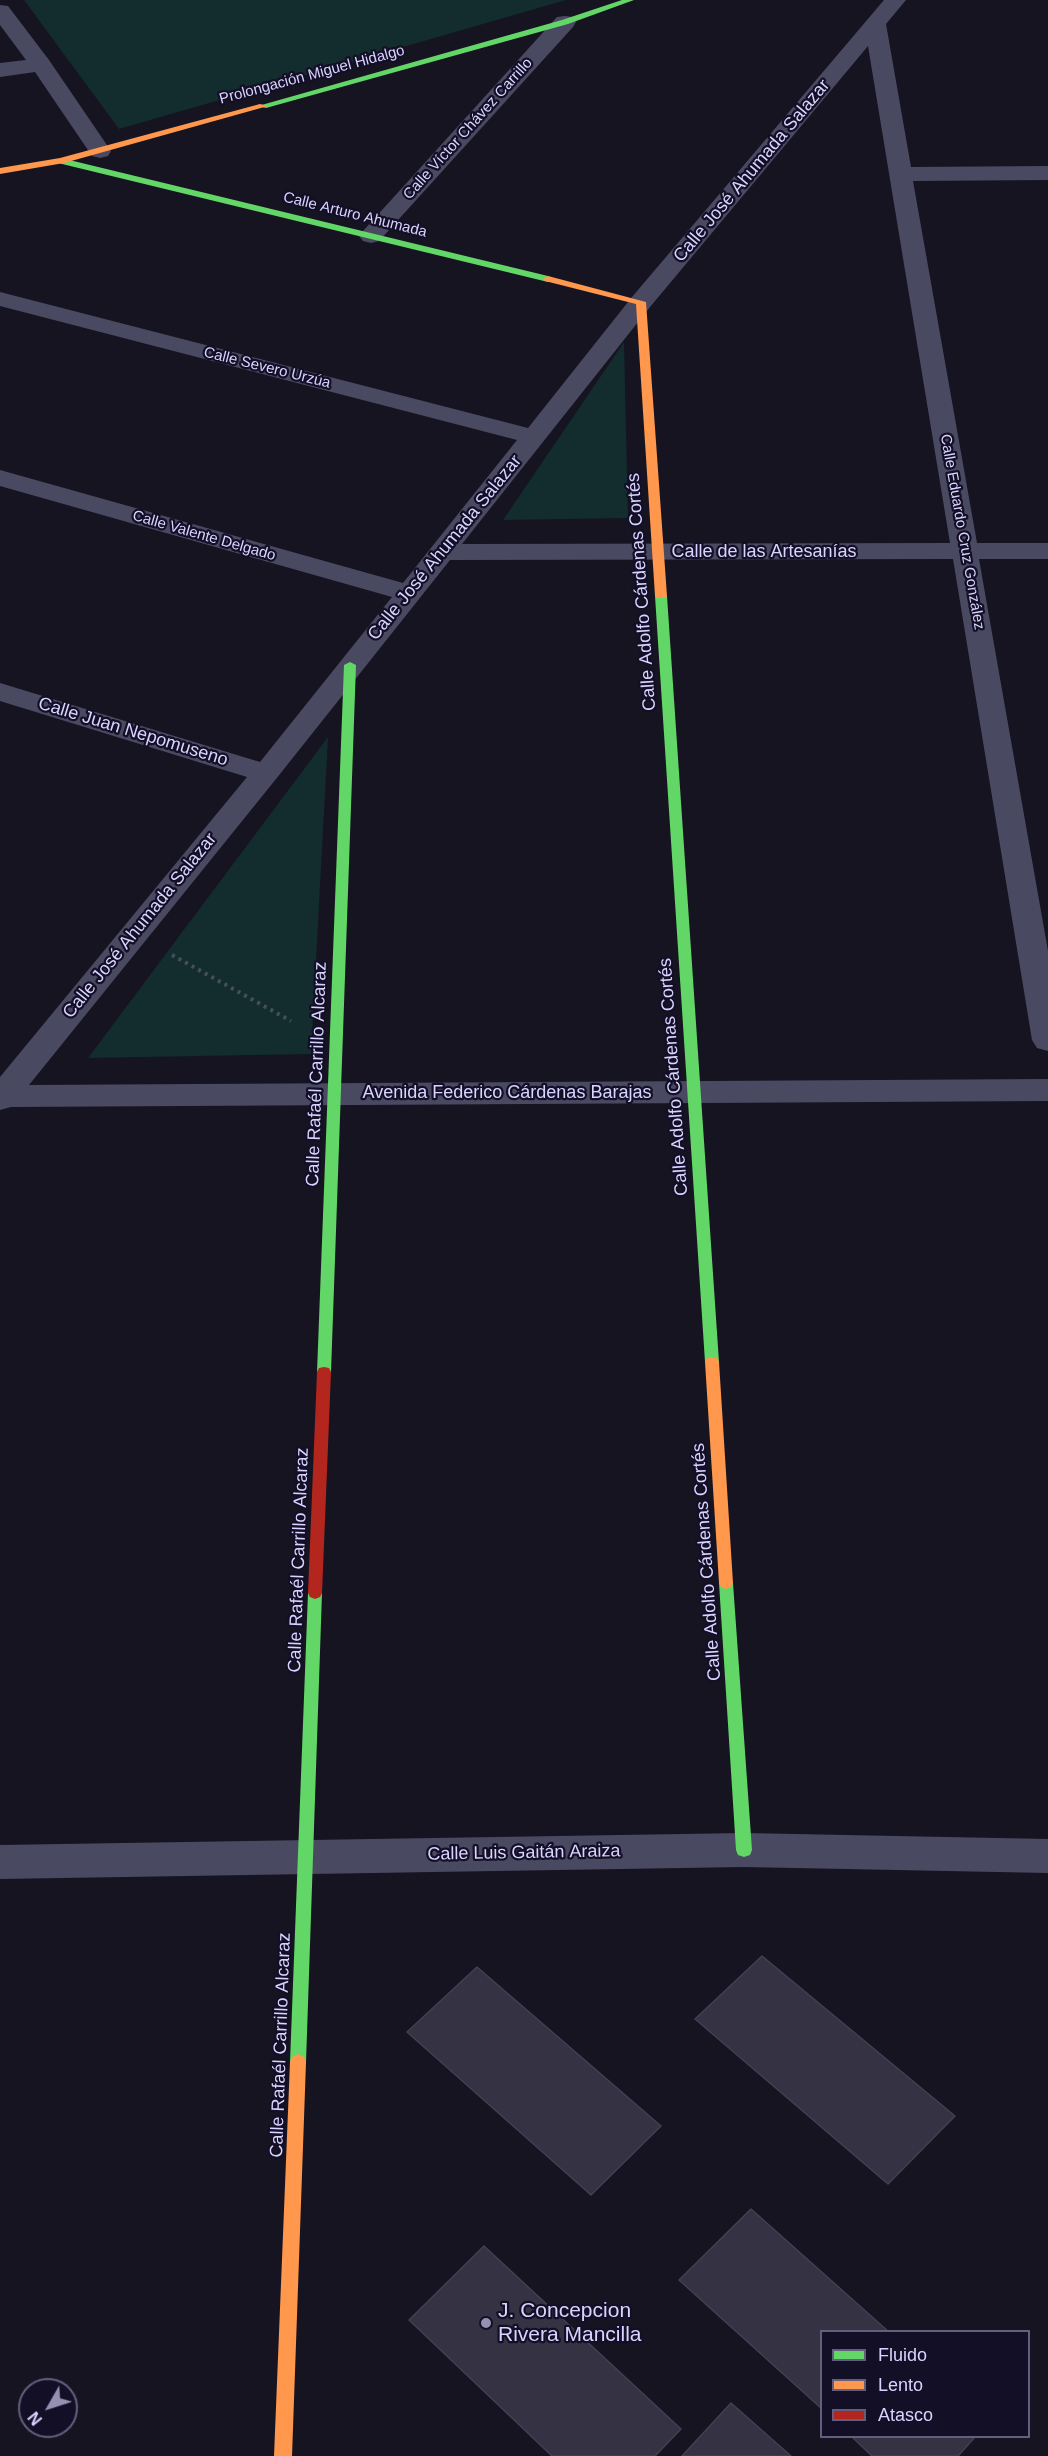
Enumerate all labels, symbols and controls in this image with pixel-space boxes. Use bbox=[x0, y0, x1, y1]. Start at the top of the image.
street label: Prolongación Miguel Hidalgo bbox=[217, 42, 407, 108]
street label: Calle Víctor Chávez Carrillo bbox=[400, 55, 536, 203]
street label: Calle José Ahumada Salazar bbox=[669, 75, 835, 267]
street label: Calle Arturo Ahumada bbox=[281, 188, 429, 242]
street label: Calle Severo Urzúa bbox=[202, 344, 332, 392]
street label: Calle Eduardo Cruz González bbox=[936, 433, 988, 631]
street label: Calle José Ahumada Salazar bbox=[364, 451, 526, 645]
street label: Calle Adolfo Cárdenas Cortés bbox=[623, 472, 661, 712]
street label: Calle Valente Delgado bbox=[130, 507, 278, 565]
street label: Calle de las Artesanías bbox=[671, 541, 857, 563]
street label: Calle Juan Nepomuseno bbox=[36, 693, 230, 771]
street label: Calle José Ahumada Salazar bbox=[59, 829, 221, 1023]
street label: Calle Adolfo Cárdenas Cortés bbox=[655, 957, 693, 1197]
street label: Calle Rafaél Carrillo Alcaraz bbox=[302, 961, 332, 1187]
street label: Avenida Federico Cárdenas Barajas bbox=[363, 1082, 651, 1104]
street label: Calle Adolfo Cárdenas Cortés bbox=[688, 1442, 726, 1682]
street label: Calle Rafaél Carrillo Alcaraz bbox=[284, 1447, 314, 1673]
street label: Calle Luis Gaitán Araiza bbox=[427, 1841, 621, 1865]
street label: Calle Rafaél Carrillo Alcaraz bbox=[266, 1932, 296, 2158]
place label: J. Concepcion Rivera Mancilla bbox=[498, 2298, 642, 2348]
marker: J. Concepcion Rivera Mancilla bbox=[479, 2316, 493, 2330]
legend bbox=[820, 2330, 1030, 2438]
text: Fluido bbox=[878, 2345, 927, 2365]
text: Lento bbox=[878, 2375, 923, 2395]
north arrow bbox=[18, 2378, 78, 2438]
text: Atasco bbox=[878, 2405, 933, 2425]
text: N bbox=[25, 2409, 45, 2428]

